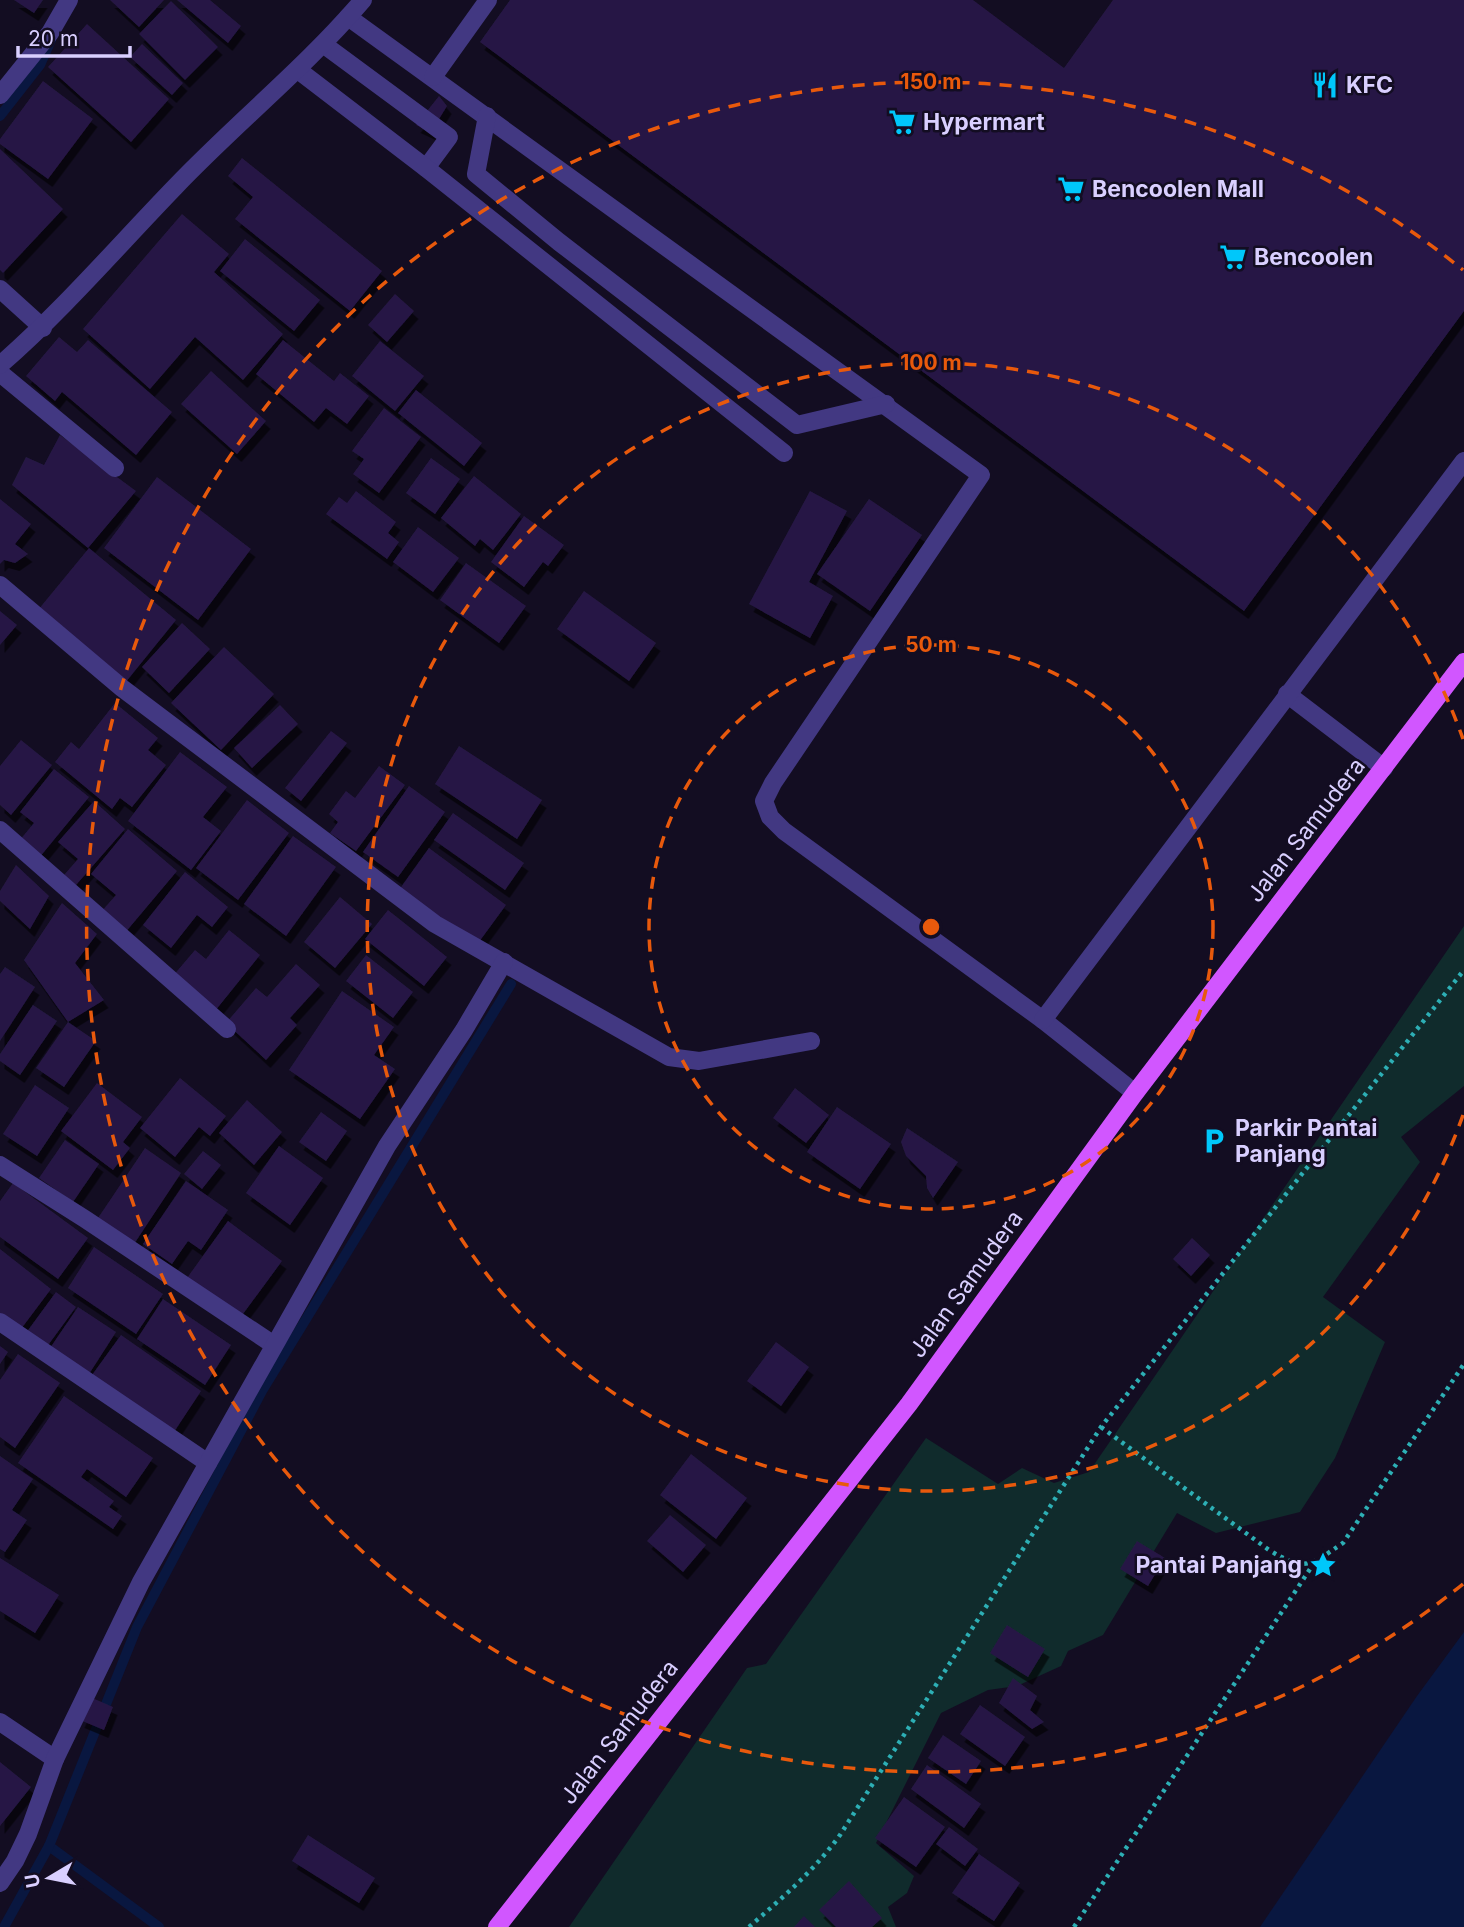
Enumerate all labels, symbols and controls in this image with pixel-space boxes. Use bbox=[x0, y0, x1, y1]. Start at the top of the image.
scale bar bbox=[18, 14, 130, 58]
text: 20 m bbox=[28, 26, 78, 51]
text: 150 m bbox=[901, 69, 961, 94]
restaurant icon: KFC bbox=[1310, 70, 1340, 100]
place label: KFC bbox=[1346, 71, 1393, 99]
supermarket icon: Hypermart bbox=[887, 107, 917, 137]
place label: Hypermart bbox=[923, 108, 1045, 136]
supermarket icon: Bencoolen Mall bbox=[1056, 174, 1086, 204]
place label: Bencoolen Mall bbox=[1092, 175, 1264, 203]
supermarket icon: Bencoolen bbox=[1218, 242, 1248, 272]
place label: Bencoolen bbox=[1254, 243, 1373, 271]
text: 100 m bbox=[900, 350, 962, 375]
text: 50 m bbox=[905, 632, 957, 657]
street label: Jalan Samudera bbox=[1241, 752, 1371, 908]
centre of rings bbox=[919, 915, 943, 939]
place label: Parkir Pantai Panjang bbox=[1235, 1114, 1377, 1168]
parking icon: Parkir Pantai Panjang bbox=[1199, 1126, 1229, 1156]
street label: Jalan Samudera bbox=[903, 1205, 1029, 1363]
place icon: Pantai Panjang bbox=[1308, 1550, 1338, 1580]
place label: Pantai Panjang bbox=[1135, 1551, 1302, 1579]
street label: Jalan Samudera bbox=[554, 1654, 684, 1810]
north arrow bbox=[14, 1843, 84, 1913]
text: U bbox=[20, 1872, 45, 1890]

